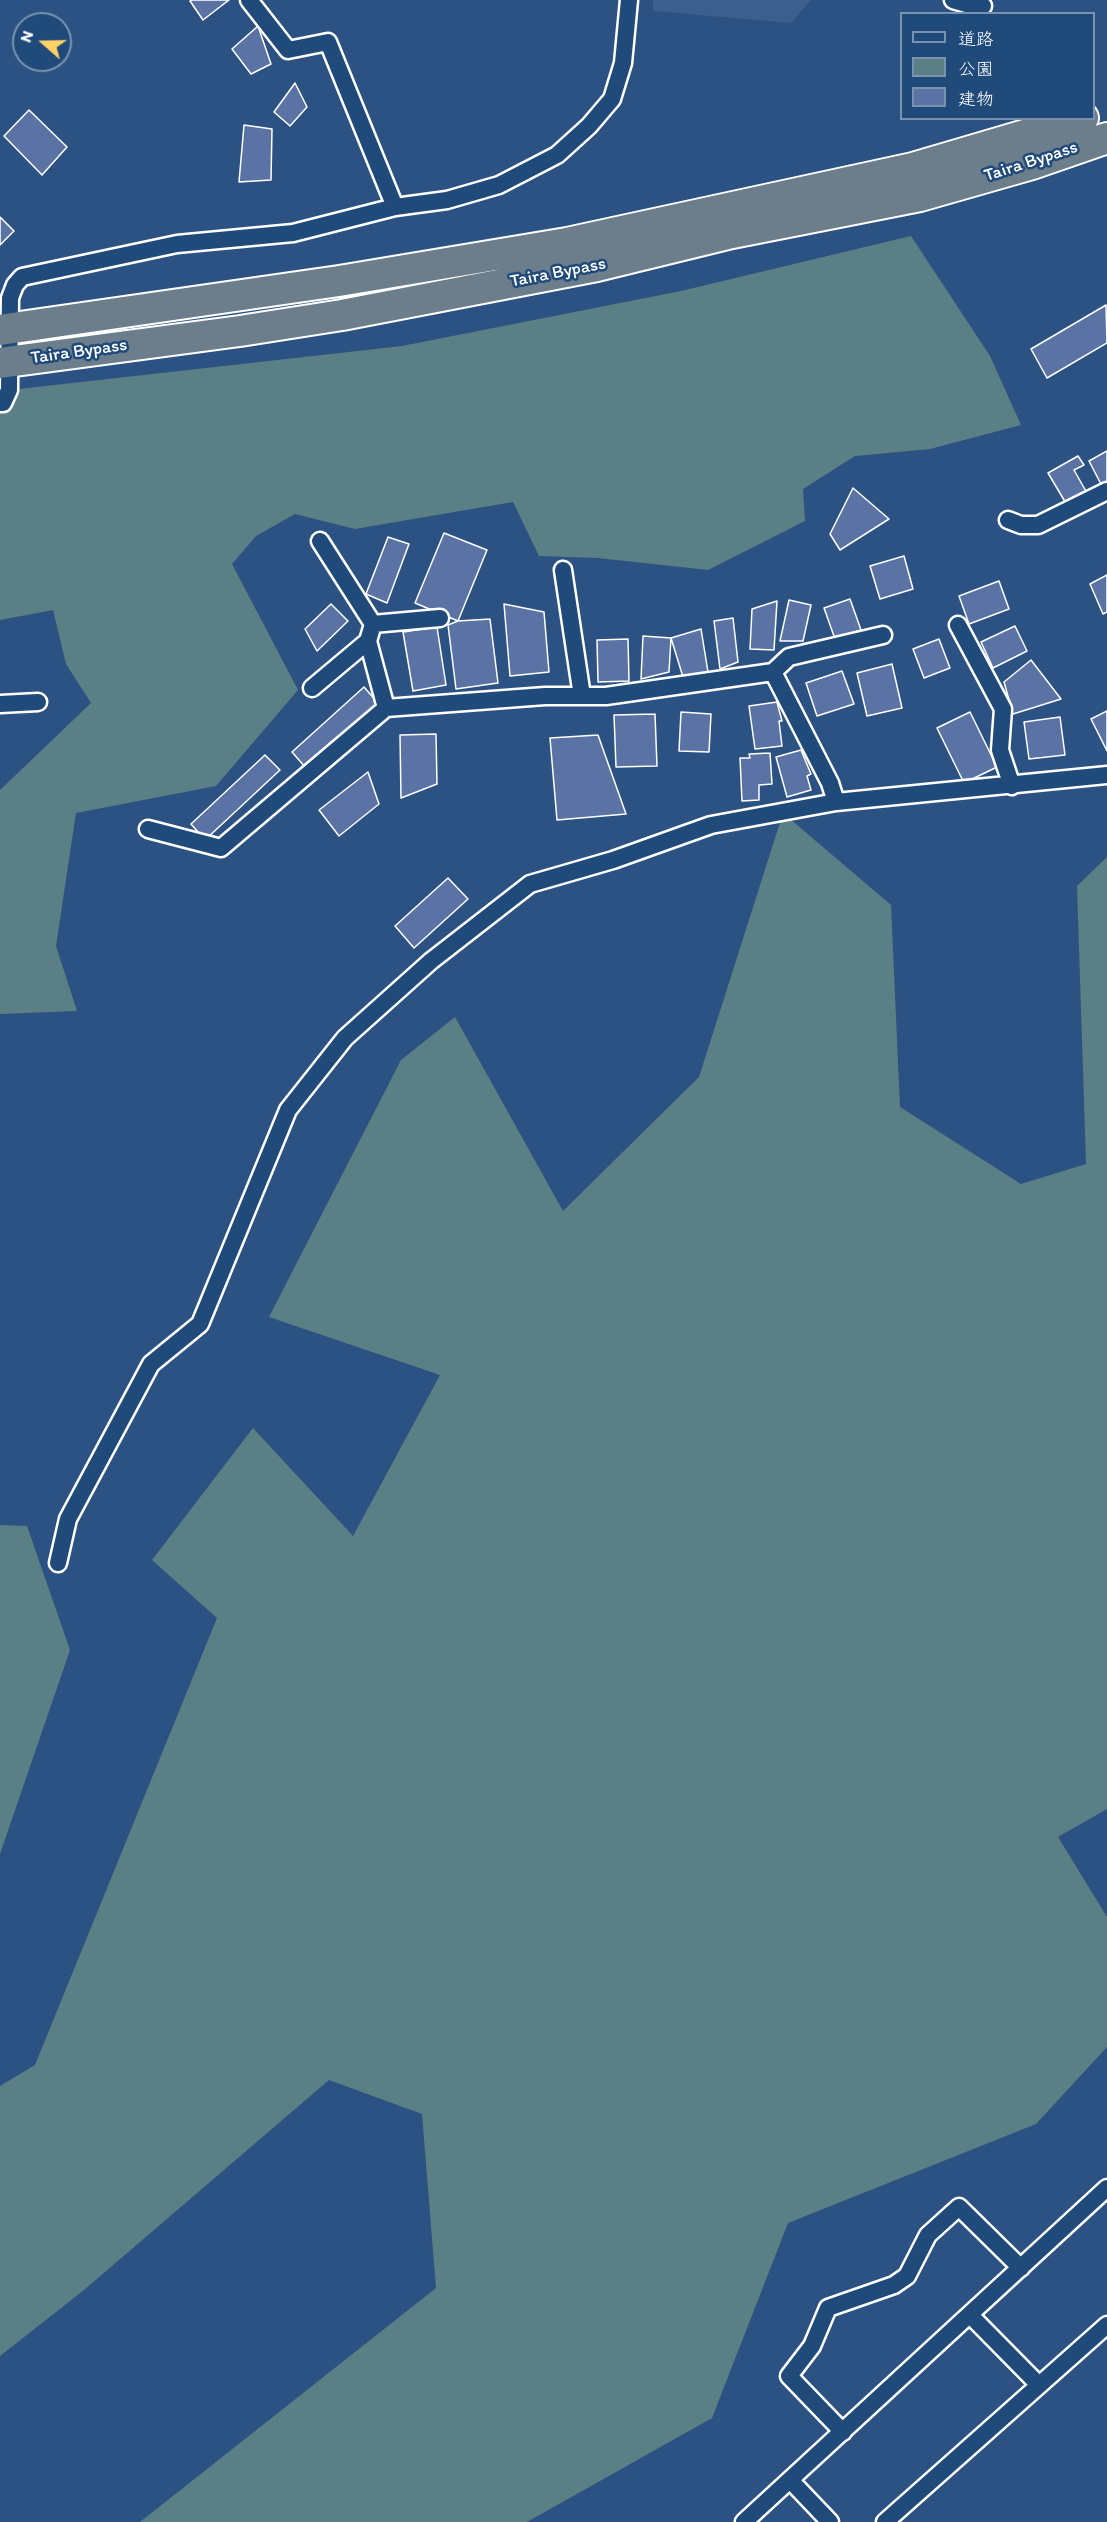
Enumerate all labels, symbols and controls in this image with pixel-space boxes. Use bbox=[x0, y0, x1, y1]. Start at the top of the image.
north arrow bbox=[12, 12, 72, 72]
legend bbox=[900, 12, 1095, 120]
text: N bbox=[16, 28, 37, 45]
text: 道路 bbox=[958, 28, 994, 50]
text: 公園 bbox=[958, 58, 994, 80]
text: 建物 bbox=[958, 88, 994, 110]
street label: Taira Bypass bbox=[981, 137, 1081, 187]
street label: Taira Bypass bbox=[508, 253, 608, 293]
street label: Taira Bypass bbox=[29, 335, 129, 369]

